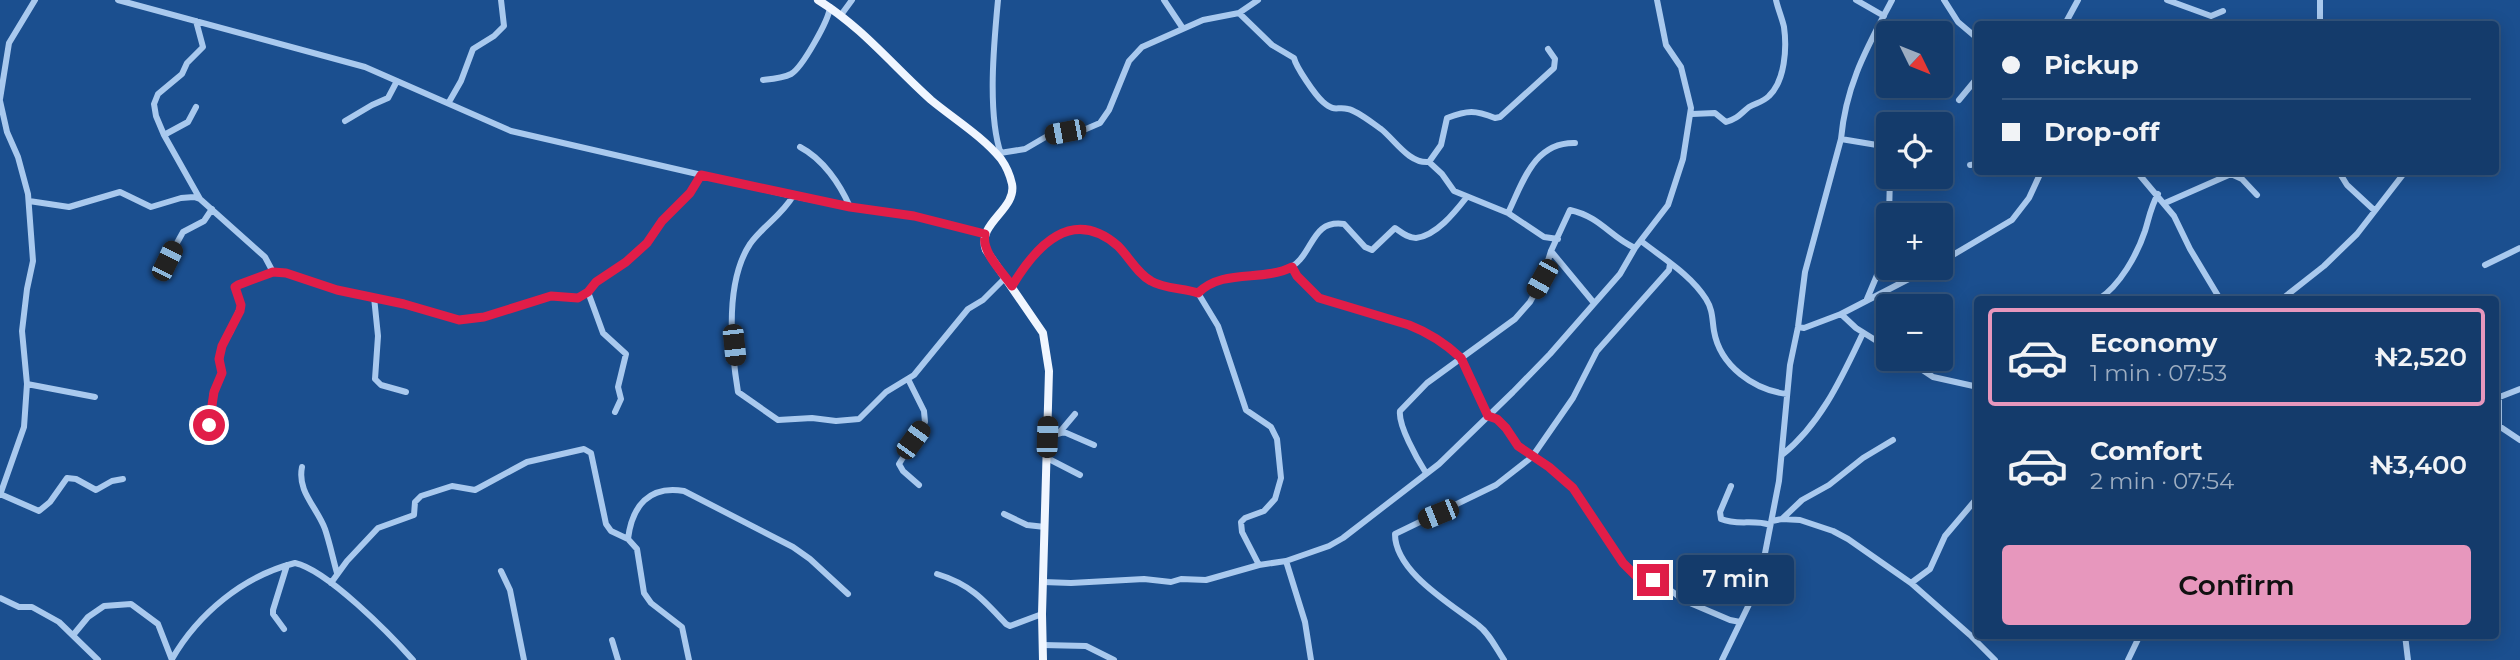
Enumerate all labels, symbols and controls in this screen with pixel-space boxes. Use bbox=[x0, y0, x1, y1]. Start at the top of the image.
north arrow bbox=[1876, 21, 1953, 98]
map controls bbox=[1876, 21, 1953, 371]
text: Pickup bbox=[2044, 49, 2139, 81]
button: locate bbox=[1876, 112, 1953, 189]
text: Drop-off bbox=[2044, 116, 2159, 148]
car bbox=[1043, 118, 1088, 146]
button: + bbox=[1876, 203, 1953, 280]
car bbox=[149, 238, 186, 284]
car bbox=[1523, 256, 1562, 302]
button: − bbox=[1876, 294, 1953, 371]
car bbox=[722, 323, 747, 367]
icon: car bbox=[2006, 326, 2069, 389]
text: Economy bbox=[2090, 327, 2217, 359]
text: ₦2,520 bbox=[2375, 341, 2467, 373]
text: 1 min · 07:53 bbox=[2090, 359, 2227, 387]
route start bbox=[193, 409, 225, 441]
car bbox=[1036, 416, 1059, 458]
car bbox=[893, 417, 934, 463]
icon: car bbox=[2006, 434, 2069, 497]
text: Comfort bbox=[2090, 435, 2202, 467]
text: ₦3,400 bbox=[2370, 449, 2467, 481]
text: 2 min · 07:54 bbox=[2090, 467, 2234, 495]
car bbox=[1415, 496, 1462, 532]
button: Confirm bbox=[2002, 545, 2471, 625]
callout: 7 min bbox=[1678, 556, 1793, 604]
route end bbox=[1637, 564, 1669, 596]
text: 7 min bbox=[1703, 565, 1769, 593]

